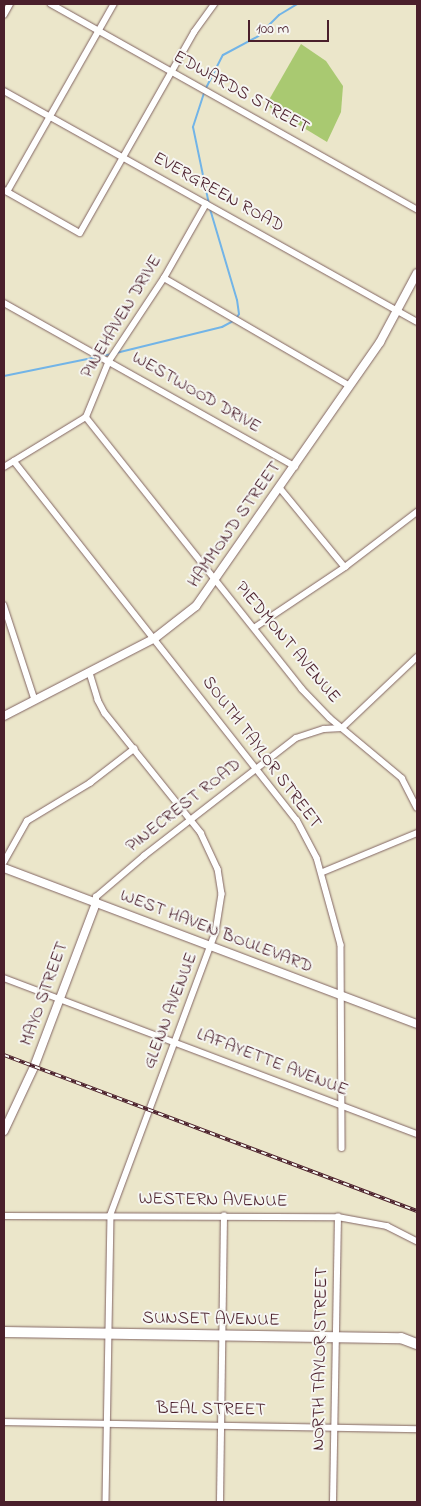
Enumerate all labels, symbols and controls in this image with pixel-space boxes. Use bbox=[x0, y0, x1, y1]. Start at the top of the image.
scale bar bbox=[251, 10, 332, 42]
text: 100 m bbox=[256, 18, 289, 40]
street label: EDWARDS STREET bbox=[169, 47, 313, 139]
street label: EVERGREEN ROAD bbox=[149, 148, 287, 238]
street label: PINEHAVEN DRIVE bbox=[77, 251, 167, 383]
street label: WESTWOOD DRIVE bbox=[128, 347, 264, 439]
street label: HAMMOND STREET bbox=[183, 458, 287, 592]
street label: PIEDMONT AVENUE bbox=[230, 578, 344, 708]
street label: SOUTH TAYLOR STREET bbox=[197, 672, 325, 834]
street label: PINECREST ROAD bbox=[122, 754, 246, 858]
street label: WEST HAVEN BOULEVARD bbox=[117, 885, 315, 979]
street label: MAYO STREET bbox=[16, 939, 74, 1049]
street label: GLENN AVENUE bbox=[139, 950, 203, 1072]
street label: LAFAYETTE AVENUE bbox=[193, 1024, 351, 1102]
street label: WESTERN AVENUE bbox=[138, 1189, 288, 1213]
street label: NORTH TAYLOR STREET bbox=[309, 1267, 333, 1451]
street label: SUNSET AVENUE bbox=[142, 1308, 280, 1332]
street label: BEAL STREET bbox=[156, 1398, 266, 1422]

